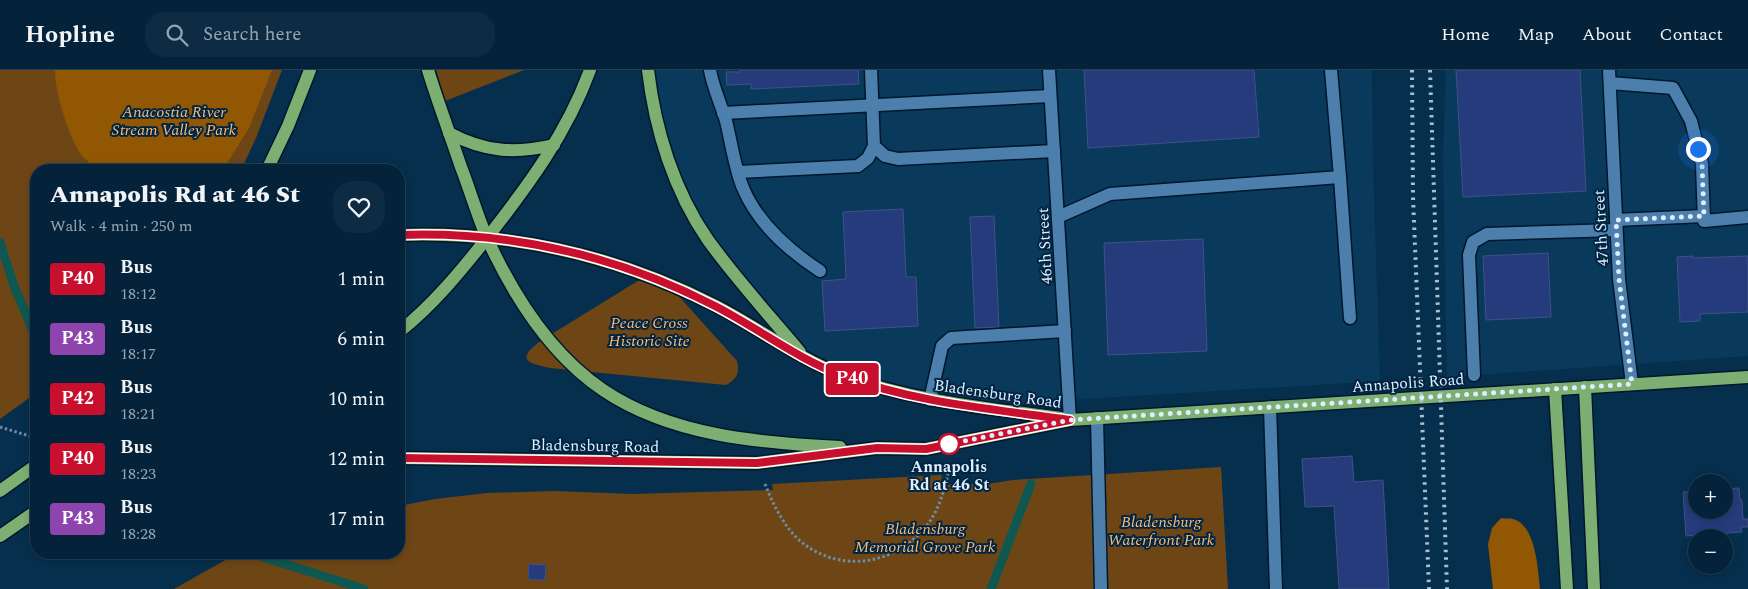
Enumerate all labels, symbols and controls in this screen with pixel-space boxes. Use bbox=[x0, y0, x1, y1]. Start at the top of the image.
search box bbox=[145, 12, 495, 57]
text: Hopline bbox=[25, 17, 115, 53]
text: Search here bbox=[203, 20, 301, 49]
icon: search bbox=[163, 21, 191, 49]
text: Home bbox=[1441, 21, 1490, 48]
text: Map bbox=[1518, 21, 1554, 48]
text: About bbox=[1582, 21, 1632, 48]
text: Contact bbox=[1660, 21, 1723, 48]
park label: Anacostia River Stream Valley Park bbox=[112, 100, 237, 142]
your location bbox=[1686, 137, 1711, 162]
text: Annapolis Rd at 46 St bbox=[50, 177, 300, 213]
button: heart bbox=[333, 181, 385, 233]
street label: 47th Street bbox=[1587, 189, 1615, 267]
street label: 46th Street bbox=[1031, 207, 1059, 285]
text: Walk · 4 min · 250 m bbox=[50, 214, 193, 238]
text: Bus bbox=[120, 253, 153, 282]
text: P40 bbox=[61, 265, 94, 292]
text: 1 min bbox=[337, 265, 385, 294]
text: 18:12 bbox=[120, 282, 156, 306]
park label: Peace Cross Historic Site bbox=[608, 311, 690, 353]
text: Bus bbox=[120, 313, 153, 342]
text: P43 bbox=[61, 325, 94, 352]
text: 6 min bbox=[337, 325, 385, 354]
text: 18:17 bbox=[120, 342, 156, 366]
line badge: P40 bbox=[823, 363, 881, 395]
text: P40 bbox=[836, 365, 868, 392]
street label: Annapolis Road bbox=[1351, 367, 1465, 399]
text: Bus bbox=[120, 373, 153, 402]
street label: Bladensburg Road bbox=[932, 373, 1063, 415]
text: P42 bbox=[61, 385, 94, 412]
text: 10 min bbox=[328, 385, 385, 414]
text: 18:21 bbox=[120, 402, 156, 426]
text: Bus bbox=[120, 433, 153, 462]
street label: Bladensburg Road bbox=[530, 433, 660, 459]
marker: Annapolis Rd at 46 St bbox=[938, 433, 960, 455]
text: P40 bbox=[61, 445, 94, 472]
text: 12 min bbox=[328, 445, 385, 474]
place label: Annapolis Rd at 46 St bbox=[909, 455, 989, 497]
text: 18:23 bbox=[120, 462, 156, 486]
map controls bbox=[1688, 474, 1733, 574]
button: + bbox=[1688, 474, 1733, 519]
text: Bus bbox=[120, 493, 153, 522]
text: P43 bbox=[61, 505, 94, 532]
text: 17 min bbox=[328, 505, 385, 534]
park label: Bladensburg Waterfront Park bbox=[1108, 510, 1215, 552]
park label: Bladensburg Memorial Grove Park bbox=[855, 517, 996, 559]
text: 18:28 bbox=[120, 522, 156, 546]
button: − bbox=[1688, 529, 1733, 574]

